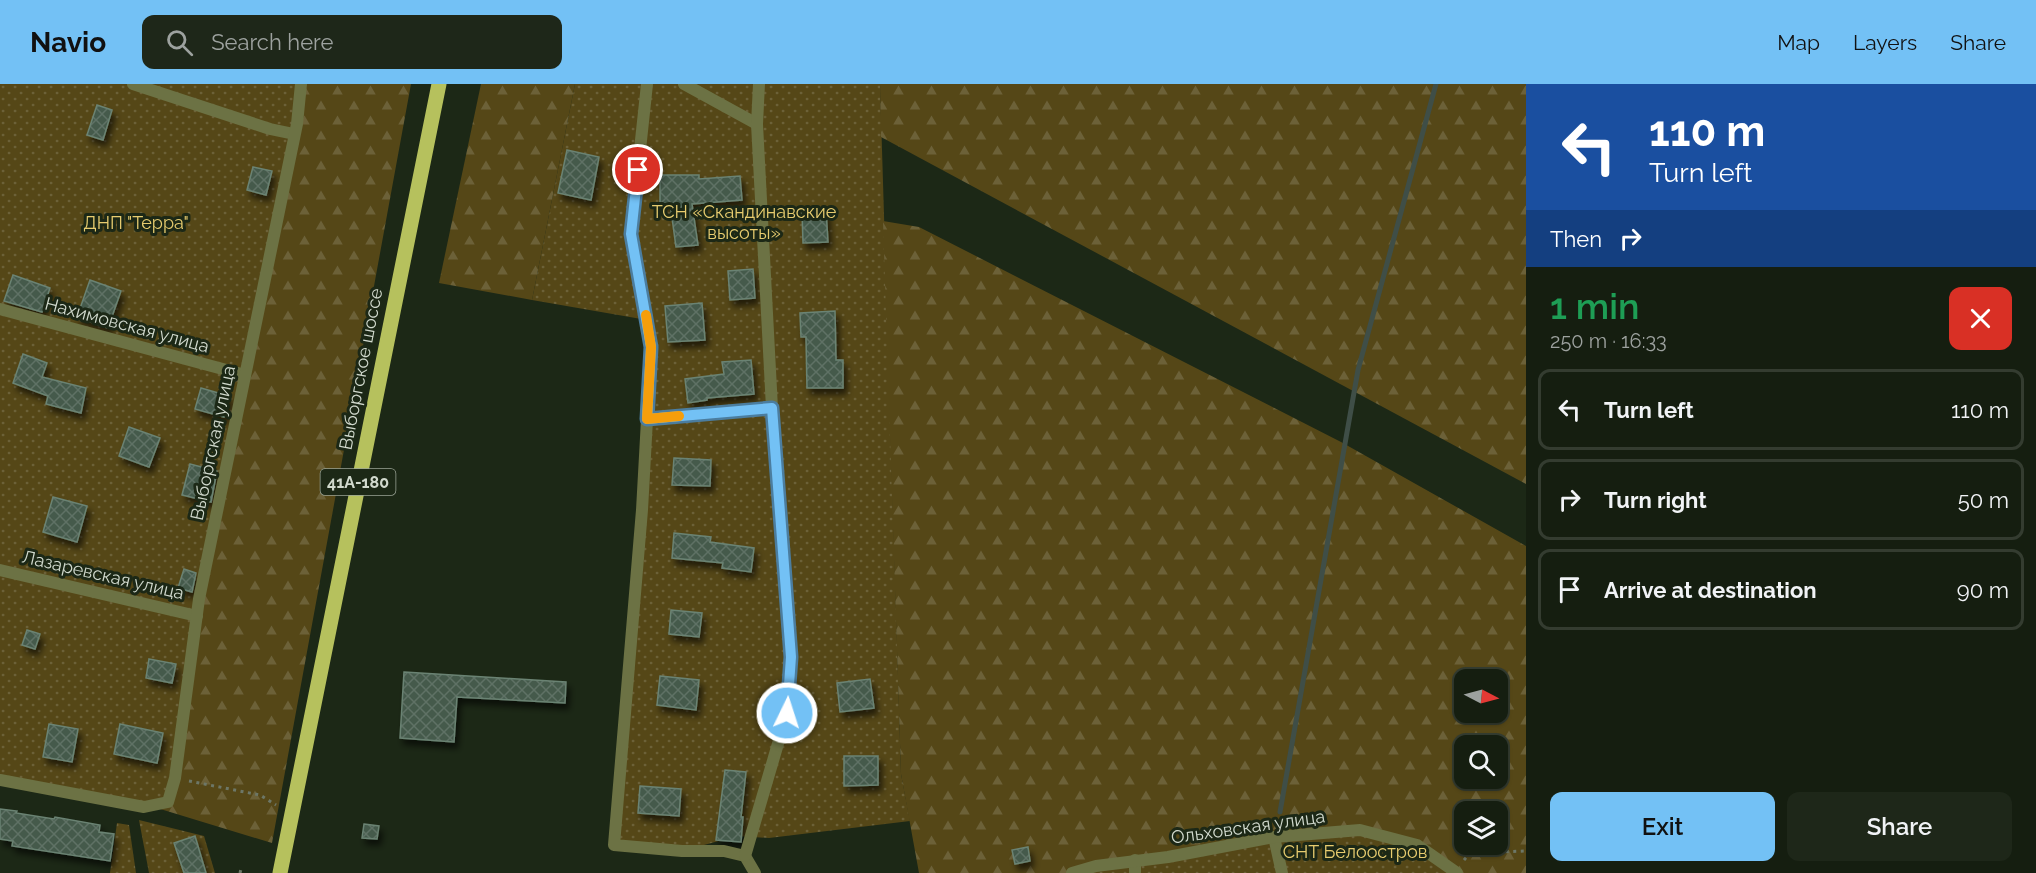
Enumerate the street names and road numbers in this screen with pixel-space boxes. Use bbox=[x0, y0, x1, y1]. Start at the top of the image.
street label: Выборгское шоссе bbox=[335, 286, 387, 451]
street label: Нахимовская улица bbox=[43, 292, 212, 357]
street label: Выборгская улица bbox=[186, 364, 239, 522]
road number: 41А-180 bbox=[320, 469, 395, 495]
street label: Лазаревская улица bbox=[20, 546, 186, 603]
street label: Ольховская улица bbox=[1170, 805, 1326, 848]

